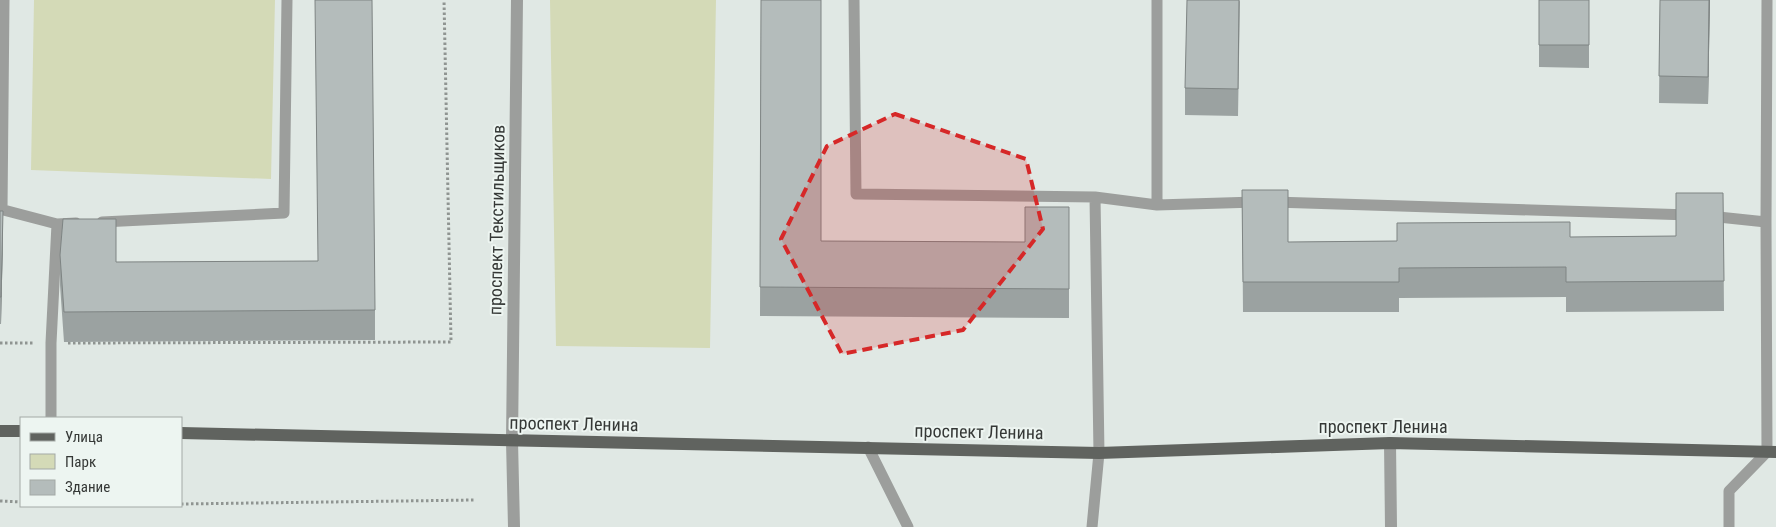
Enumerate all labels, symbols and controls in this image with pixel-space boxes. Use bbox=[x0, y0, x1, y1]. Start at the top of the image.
street label: проспект Текстильщиков bbox=[484, 125, 509, 315]
street label: проспект Ленина bbox=[509, 412, 639, 435]
street label: проспект Ленина bbox=[1318, 416, 1448, 437]
legend bbox=[20, 417, 182, 507]
street label: проспект Ленина bbox=[914, 420, 1044, 443]
text: Улица bbox=[65, 428, 103, 446]
text: Парк bbox=[65, 453, 96, 471]
text: Здание bbox=[65, 478, 110, 496]

